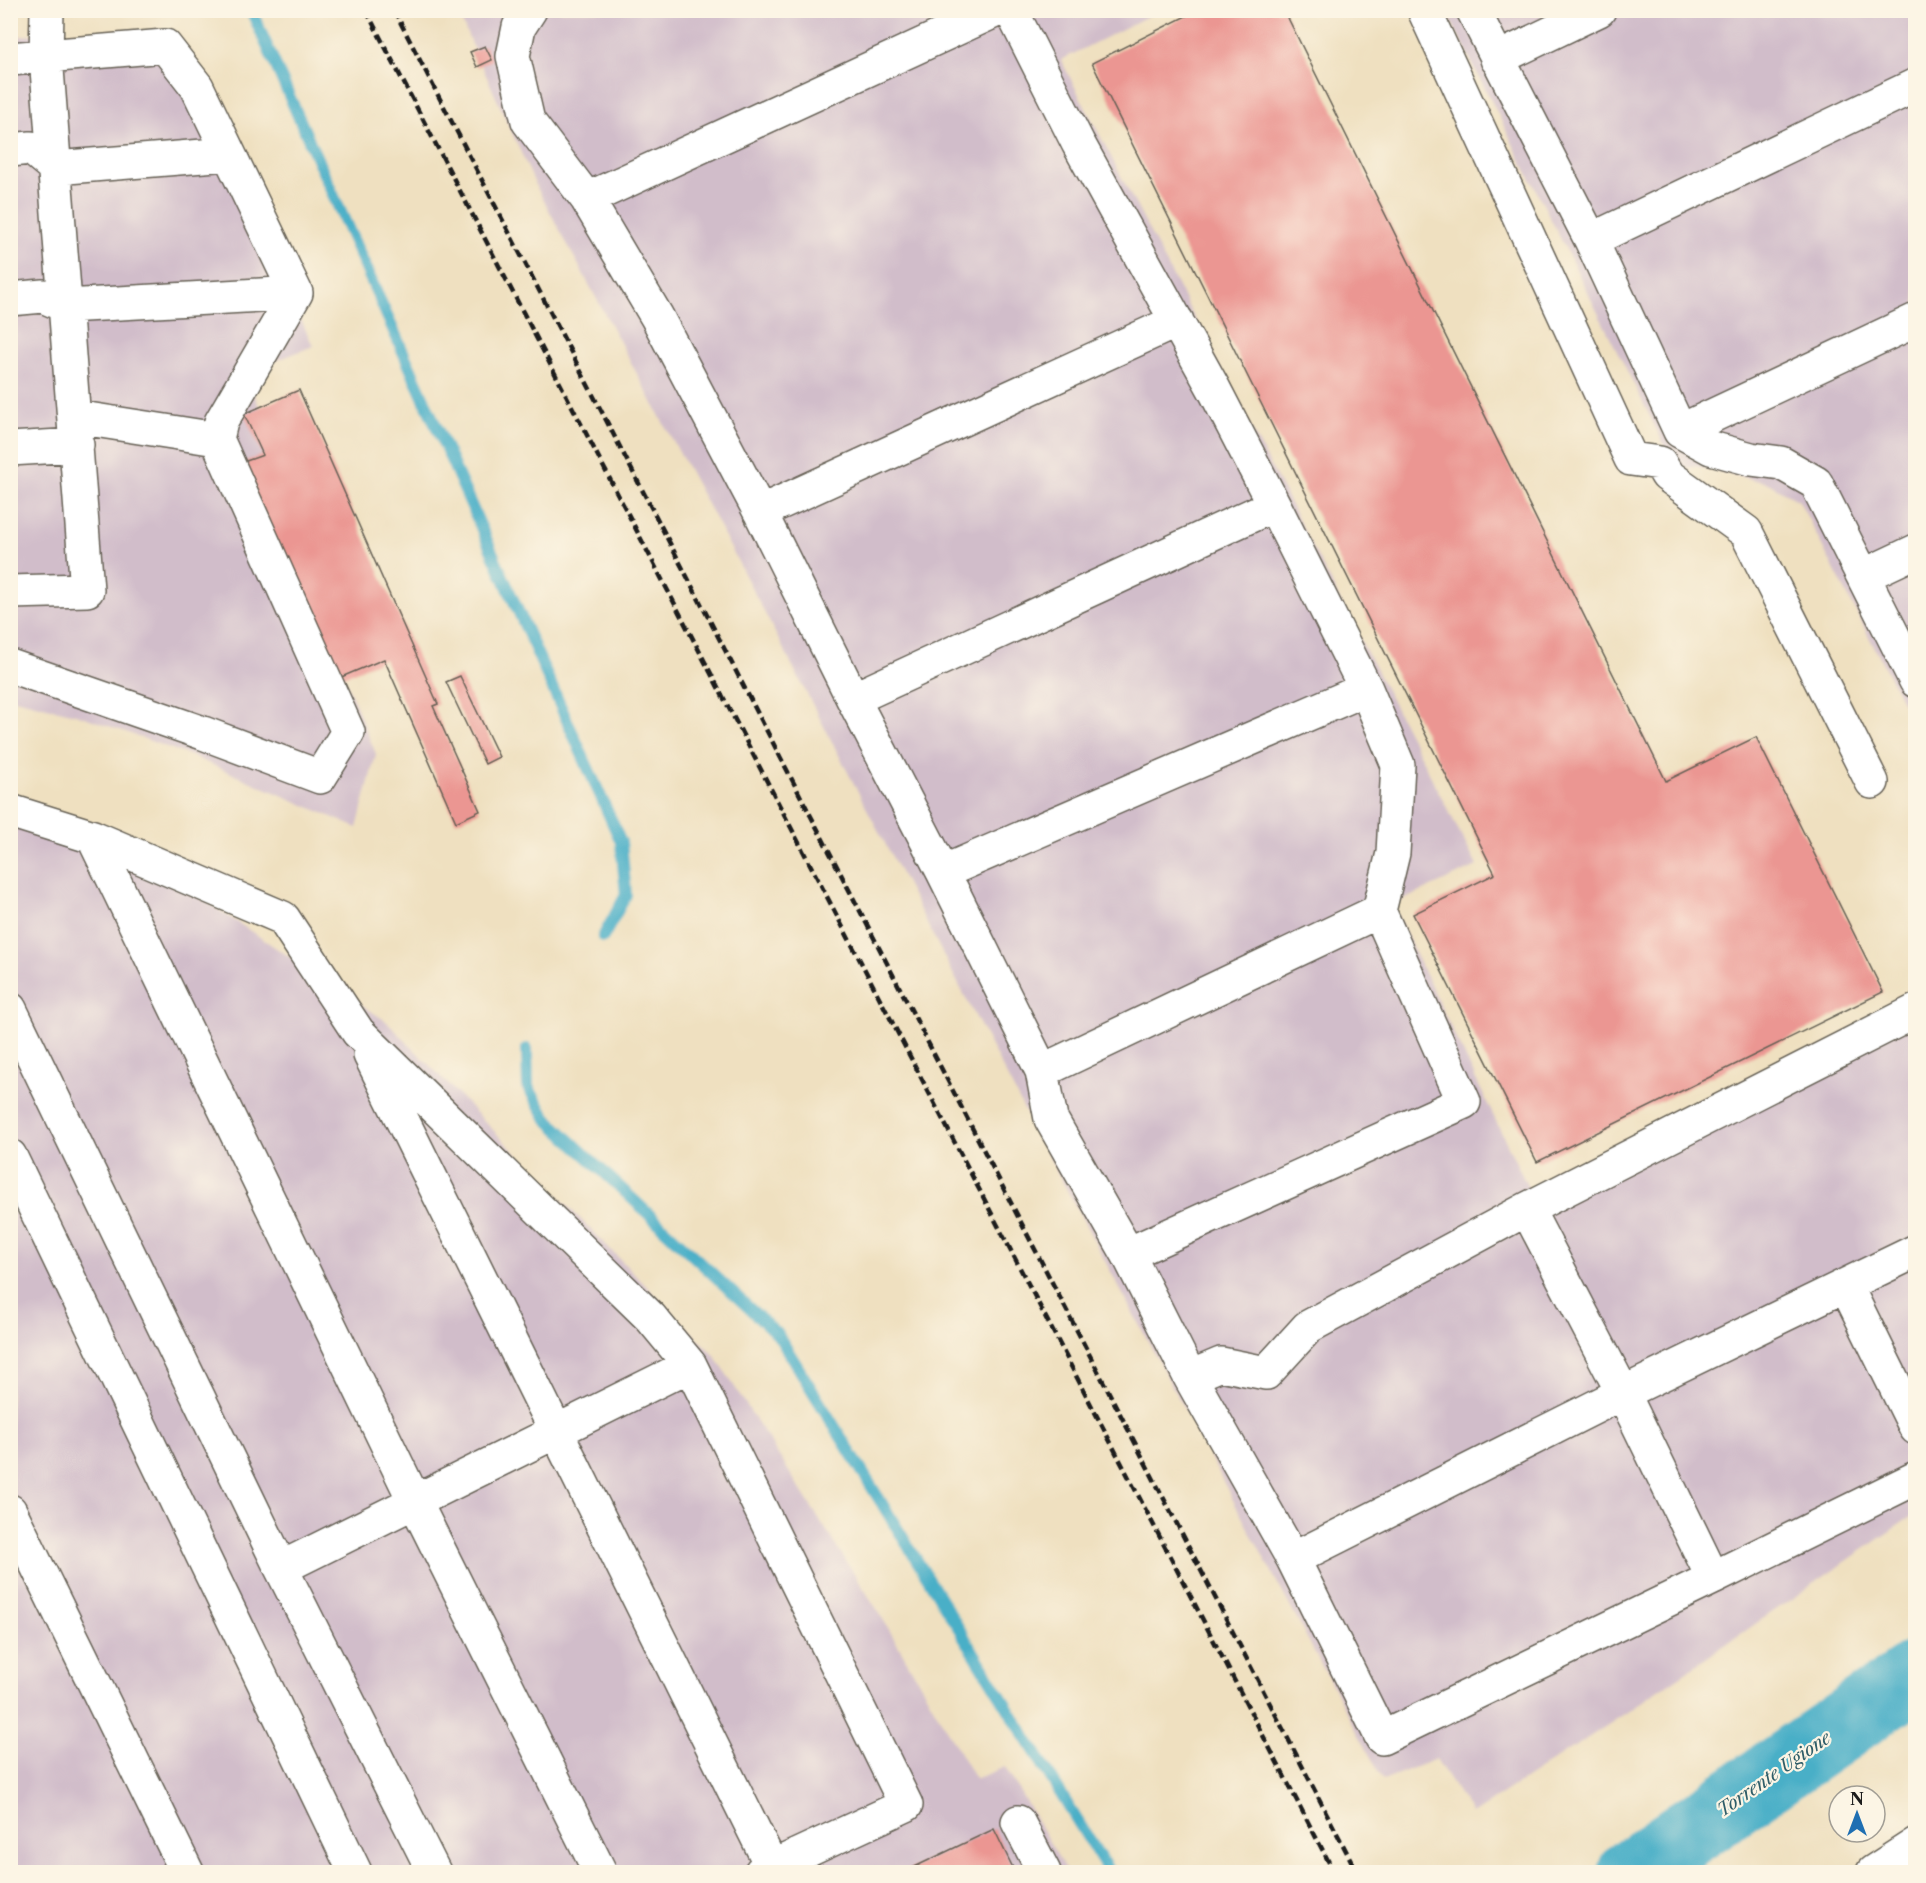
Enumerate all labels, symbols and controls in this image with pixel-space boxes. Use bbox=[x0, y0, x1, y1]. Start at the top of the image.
water label: Torrente Ugione bbox=[1713, 1726, 1836, 1821]
north arrow bbox=[1827, 1784, 1887, 1844]
text: N bbox=[1850, 1789, 1864, 1809]

